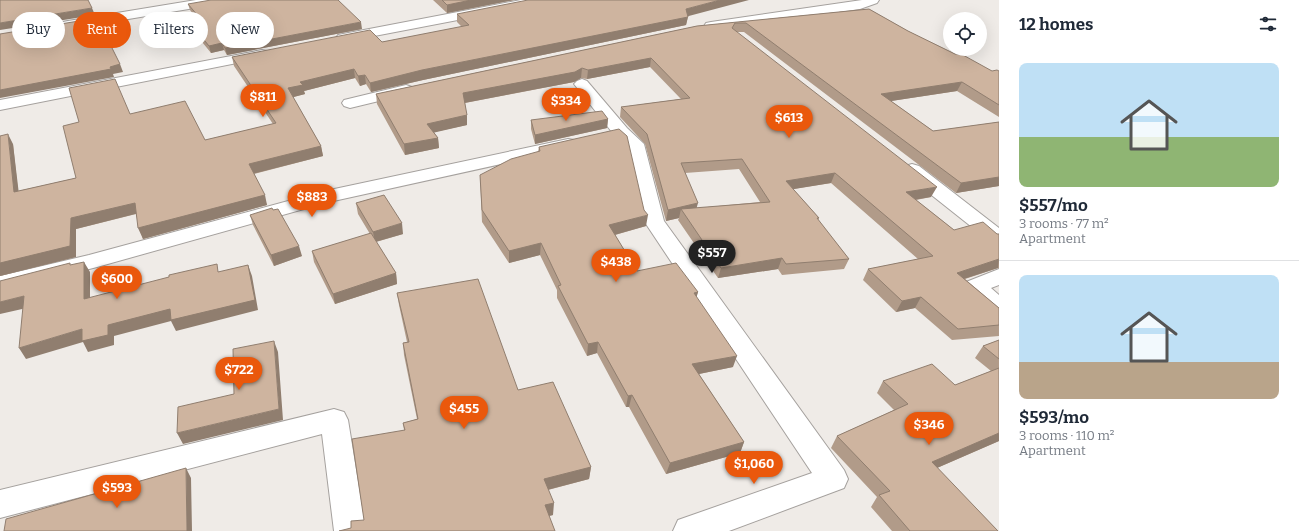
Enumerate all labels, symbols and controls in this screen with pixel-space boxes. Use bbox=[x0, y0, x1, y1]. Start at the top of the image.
chip: Buy bbox=[12, 12, 65, 48]
chip: Rent bbox=[73, 12, 131, 48]
chip: Filters bbox=[139, 12, 208, 48]
chip: New bbox=[216, 12, 274, 48]
map controls bbox=[943, 12, 987, 56]
button: locate bbox=[943, 12, 987, 56]
icon: filters bbox=[1257, 13, 1279, 35]
text: 12 homes bbox=[1019, 14, 1093, 35]
pin: $811 bbox=[239, 84, 287, 118]
pin: $334 bbox=[542, 88, 590, 122]
text: $811 bbox=[250, 89, 276, 104]
icon: home bbox=[1113, 89, 1185, 161]
text: $334 bbox=[551, 93, 581, 108]
pin: $613 bbox=[765, 105, 813, 139]
text: $613 bbox=[775, 110, 803, 125]
pin: $883 bbox=[288, 184, 336, 218]
text: $883 bbox=[297, 189, 327, 204]
text: $557/mo bbox=[1019, 195, 1088, 216]
text: 3 rooms · 77 m² bbox=[1019, 216, 1109, 231]
text: Apartment bbox=[1019, 231, 1086, 246]
pin: $557 bbox=[688, 240, 736, 274]
text: $557 bbox=[698, 245, 726, 260]
pin: $438 bbox=[592, 249, 640, 283]
text: $438 bbox=[600, 254, 632, 269]
pin: $600 bbox=[93, 266, 141, 300]
text: $600 bbox=[101, 271, 133, 286]
icon: home bbox=[1113, 301, 1185, 373]
pin: $722 bbox=[215, 357, 263, 391]
text: $722 bbox=[224, 362, 254, 377]
pin: $455 bbox=[440, 396, 488, 430]
text: $455 bbox=[449, 401, 479, 416]
text: $593/mo bbox=[1019, 407, 1089, 428]
pin: $346 bbox=[905, 412, 953, 446]
text: $346 bbox=[914, 417, 944, 432]
text: 3 rooms · 110 m² bbox=[1019, 428, 1114, 443]
text: Apartment bbox=[1019, 443, 1086, 458]
pin: $1,060 bbox=[721, 451, 787, 485]
text: $1,060 bbox=[734, 456, 774, 471]
pin: $593 bbox=[93, 475, 141, 509]
text: $593 bbox=[102, 480, 132, 495]

